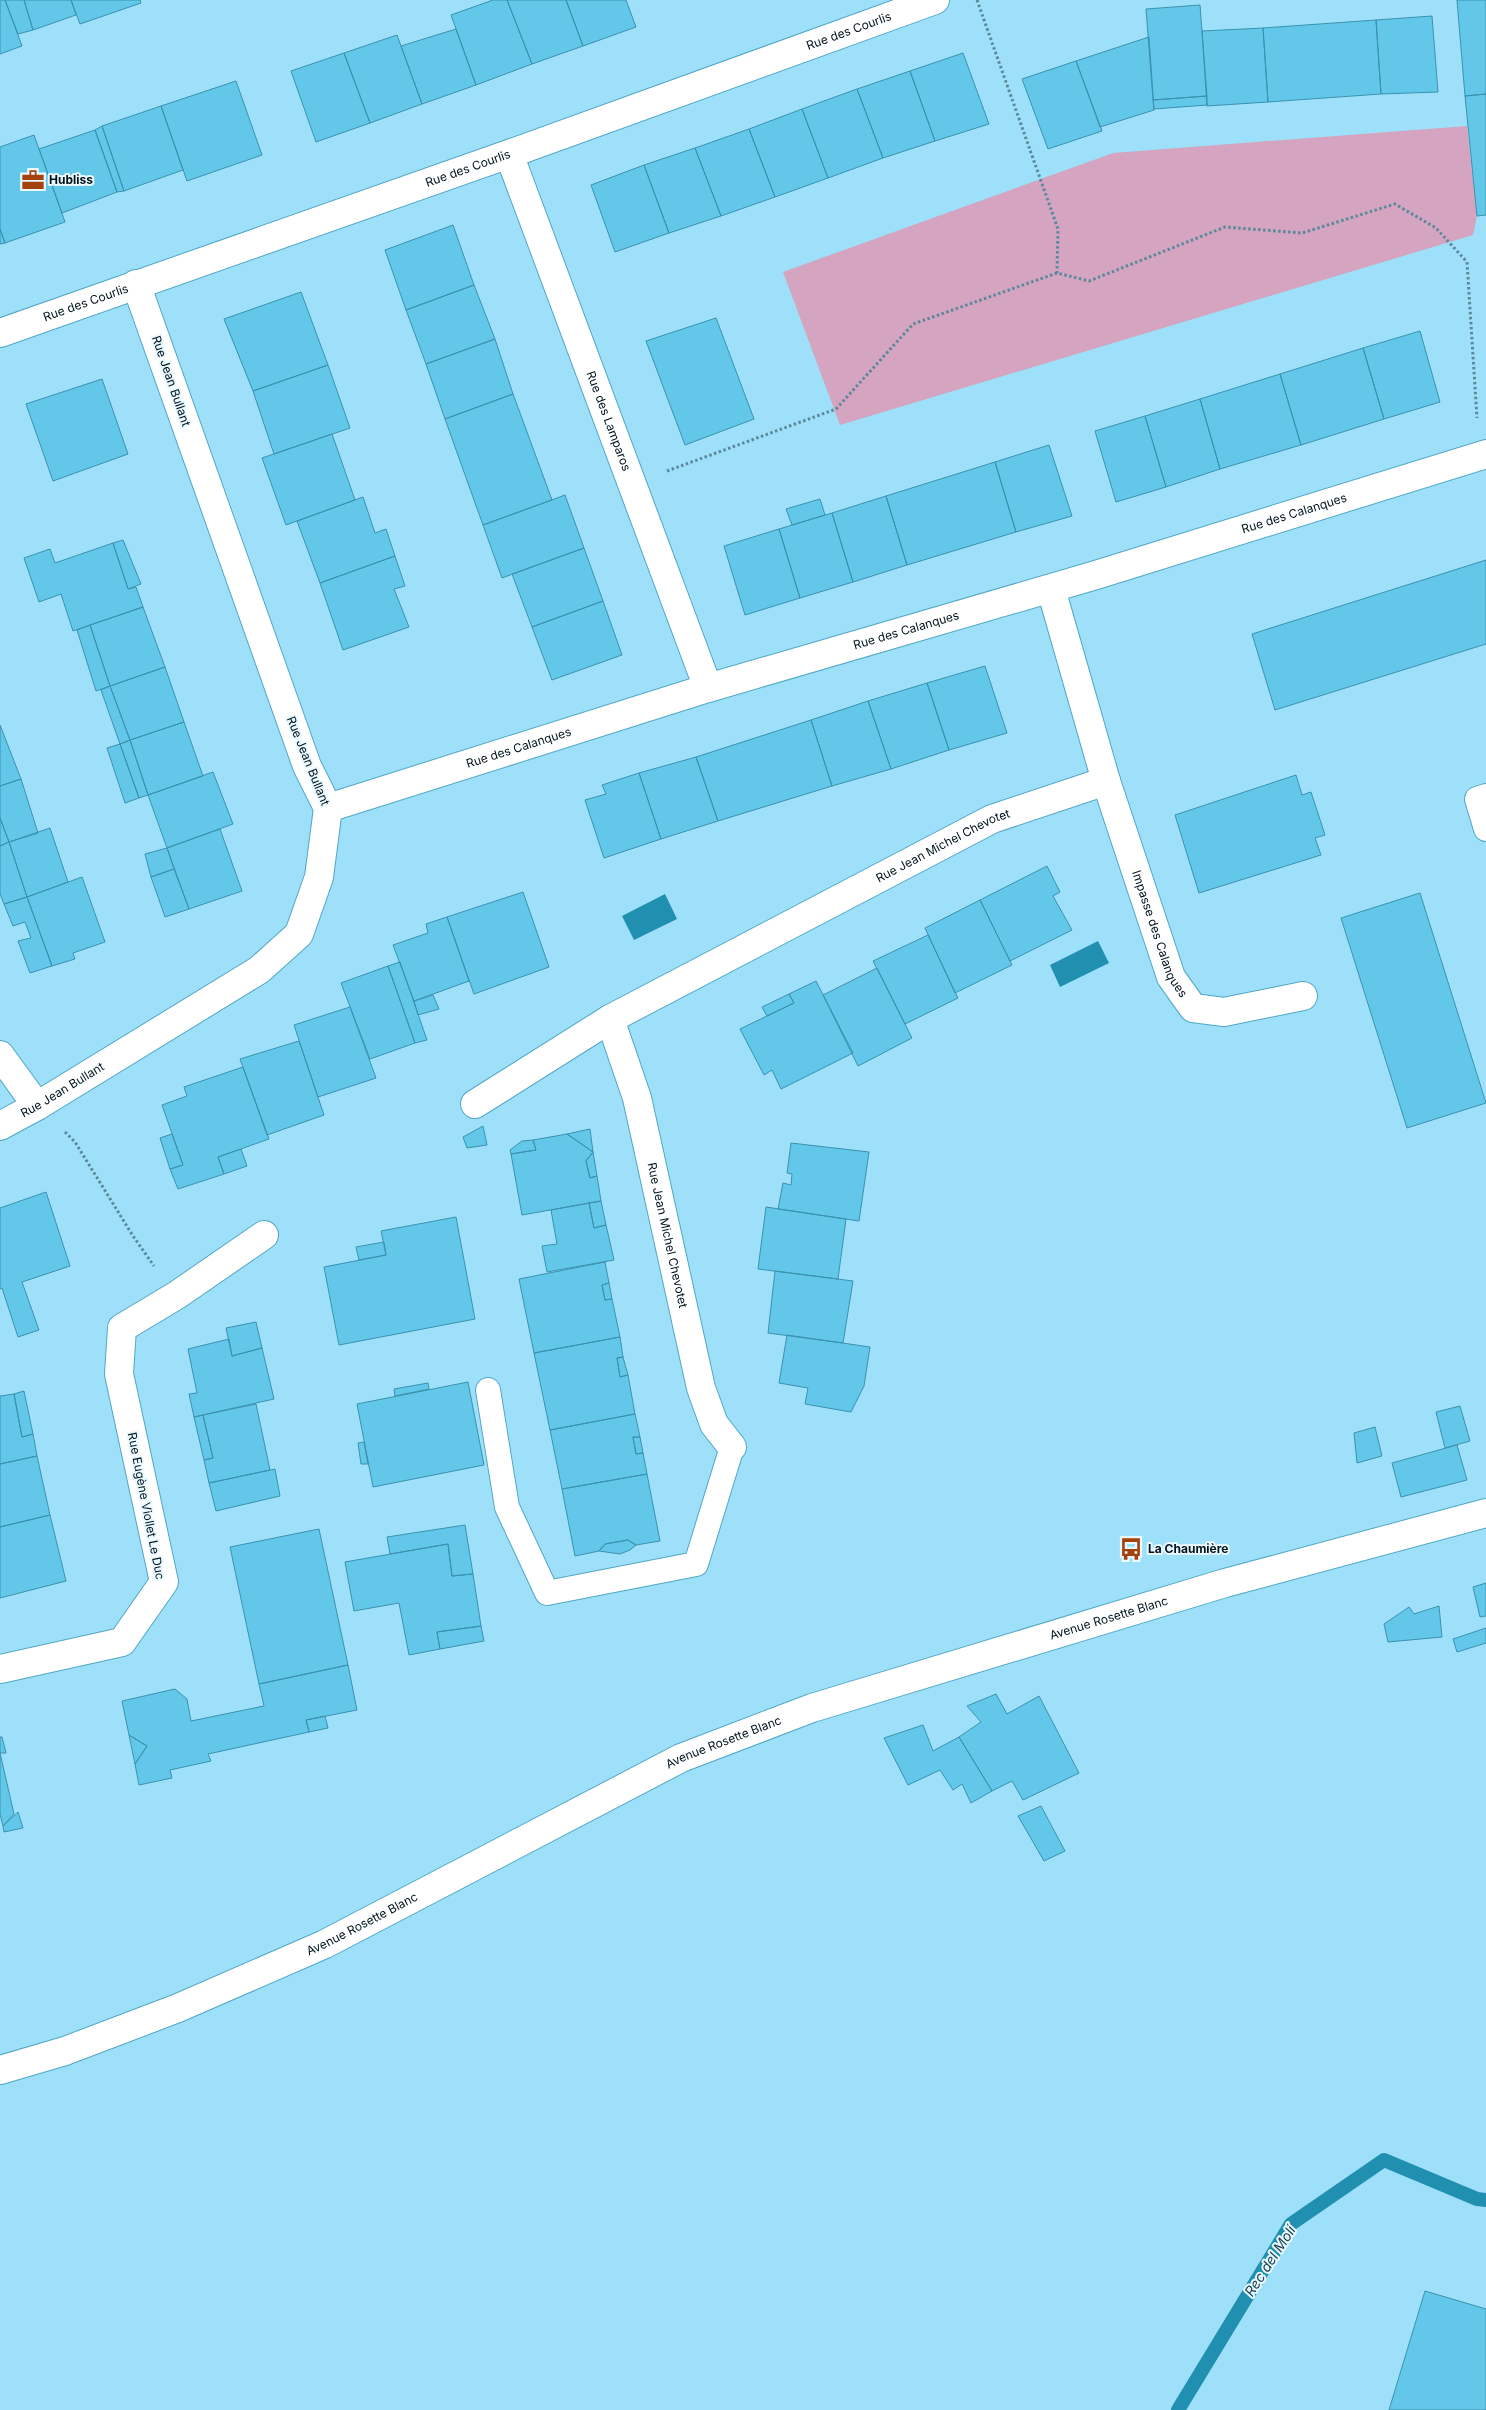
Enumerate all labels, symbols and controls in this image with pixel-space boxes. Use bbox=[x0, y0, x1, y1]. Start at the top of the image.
street label: Rue des Courlis bbox=[804, 8, 893, 53]
street label: Rue des Courlis bbox=[423, 146, 512, 190]
office icon: Hubliss bbox=[20, 167, 46, 193]
place label: Hubliss bbox=[49, 172, 93, 187]
street label: Rue des Courlis bbox=[41, 280, 130, 324]
street label: Rue Jean Bullant bbox=[149, 334, 194, 428]
street label: Rue des Lamparos bbox=[584, 369, 634, 473]
street label: Rue des Calanques bbox=[1239, 490, 1348, 536]
street label: Rue des Calanques bbox=[852, 607, 961, 652]
street label: Rue Jean Bullant bbox=[284, 714, 333, 808]
street label: Rue des Calanques bbox=[464, 724, 573, 771]
street label: Rue Jean Michel Chevotet bbox=[873, 806, 1012, 885]
street label: Impasse des Calanques bbox=[1129, 868, 1191, 1000]
street label: Rue Jean Bullant bbox=[18, 1059, 107, 1121]
street label: Rue Jean Michel Chevotet bbox=[644, 1161, 691, 1309]
street label: Rue Eugène Viollet Le Duc bbox=[125, 1431, 168, 1581]
bus stop icon: La Chaumière bbox=[1118, 1536, 1144, 1562]
place label: La Chaumière bbox=[1148, 1541, 1228, 1556]
street label: Avenue Rosette Blanc bbox=[1048, 1593, 1170, 1643]
street label: Avenue Rosette Blanc bbox=[663, 1712, 783, 1772]
street label: Avenue Rosette Blanc bbox=[304, 1889, 420, 1958]
water label: Rec del Molí bbox=[1241, 2221, 1300, 2299]

